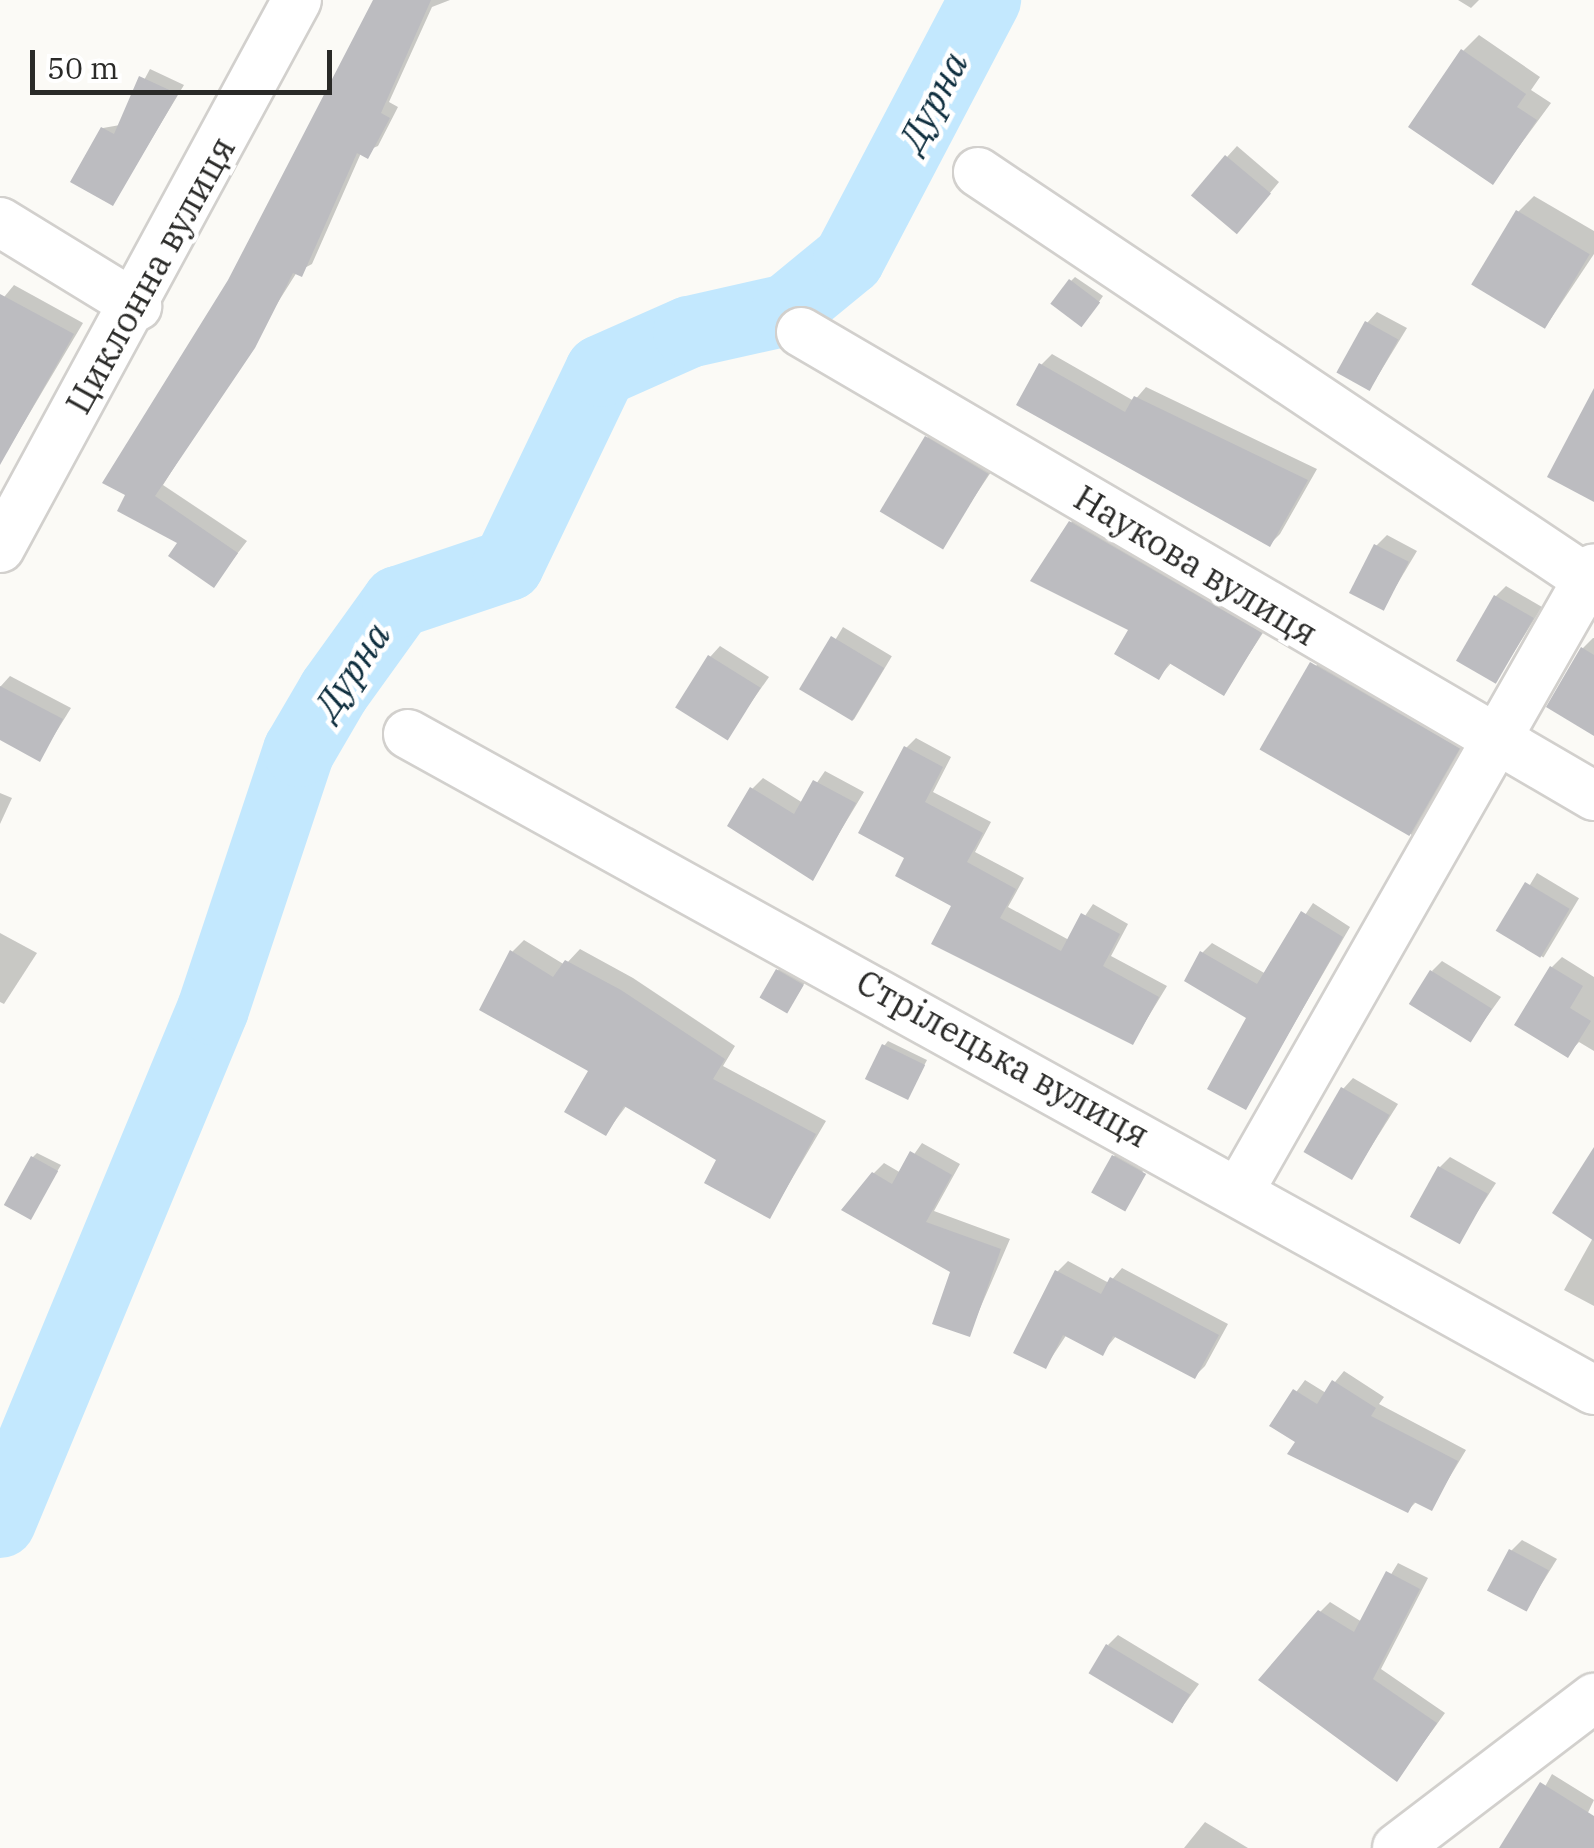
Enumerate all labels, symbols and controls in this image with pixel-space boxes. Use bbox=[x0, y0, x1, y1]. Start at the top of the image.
scale bar bbox=[35, 30, 338, 92]
water label: Дурна bbox=[887, 44, 977, 158]
text: 50 m bbox=[47, 48, 119, 87]
street label: Циклонна вулиця bbox=[56, 129, 244, 421]
street label: Наукова вулиця bbox=[1067, 476, 1325, 654]
water label: Дурна bbox=[303, 613, 399, 727]
street label: Стрілецька вулиця bbox=[850, 960, 1156, 1156]

